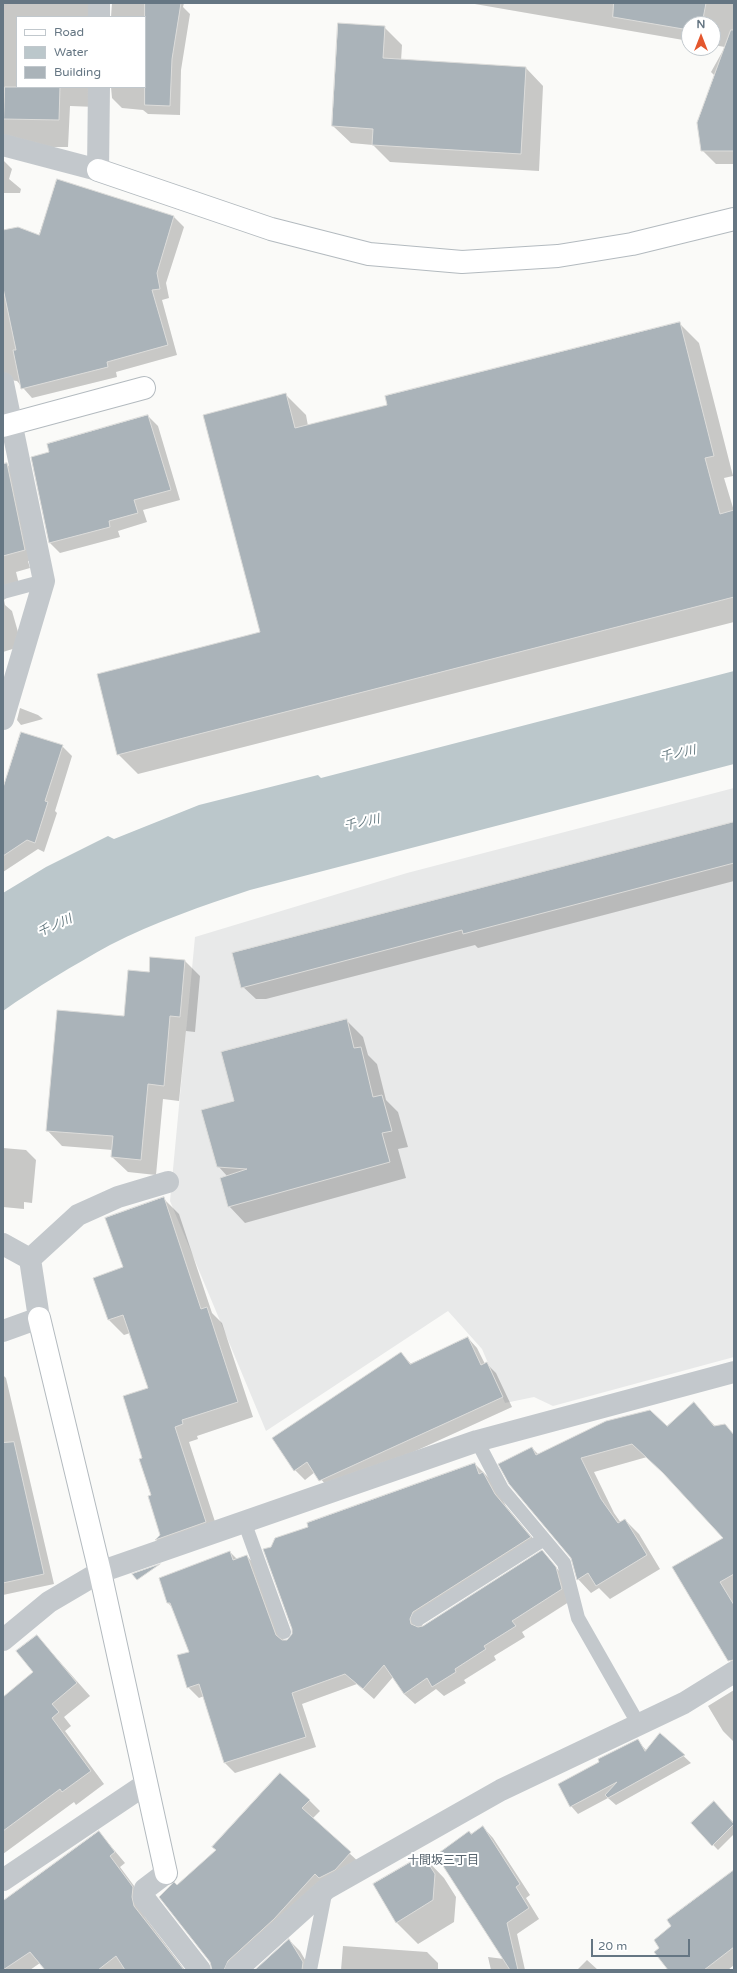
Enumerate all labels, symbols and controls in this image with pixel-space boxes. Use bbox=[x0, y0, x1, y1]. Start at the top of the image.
legend bbox=[16, 16, 146, 88]
north arrow bbox=[681, 16, 721, 56]
text: N bbox=[697, 18, 705, 31]
text: Road bbox=[54, 25, 84, 39]
text: Water bbox=[54, 45, 88, 59]
text: Building bbox=[54, 65, 101, 79]
water label: 千ノ川 bbox=[659, 743, 697, 765]
water label: 千ノ川 bbox=[343, 812, 381, 834]
water label: 千ノ川 bbox=[36, 912, 74, 940]
district label: 十間坂三丁目 bbox=[407, 1854, 479, 1868]
scale bar bbox=[593, 1931, 692, 1957]
text: 20 m bbox=[598, 1939, 627, 1953]

